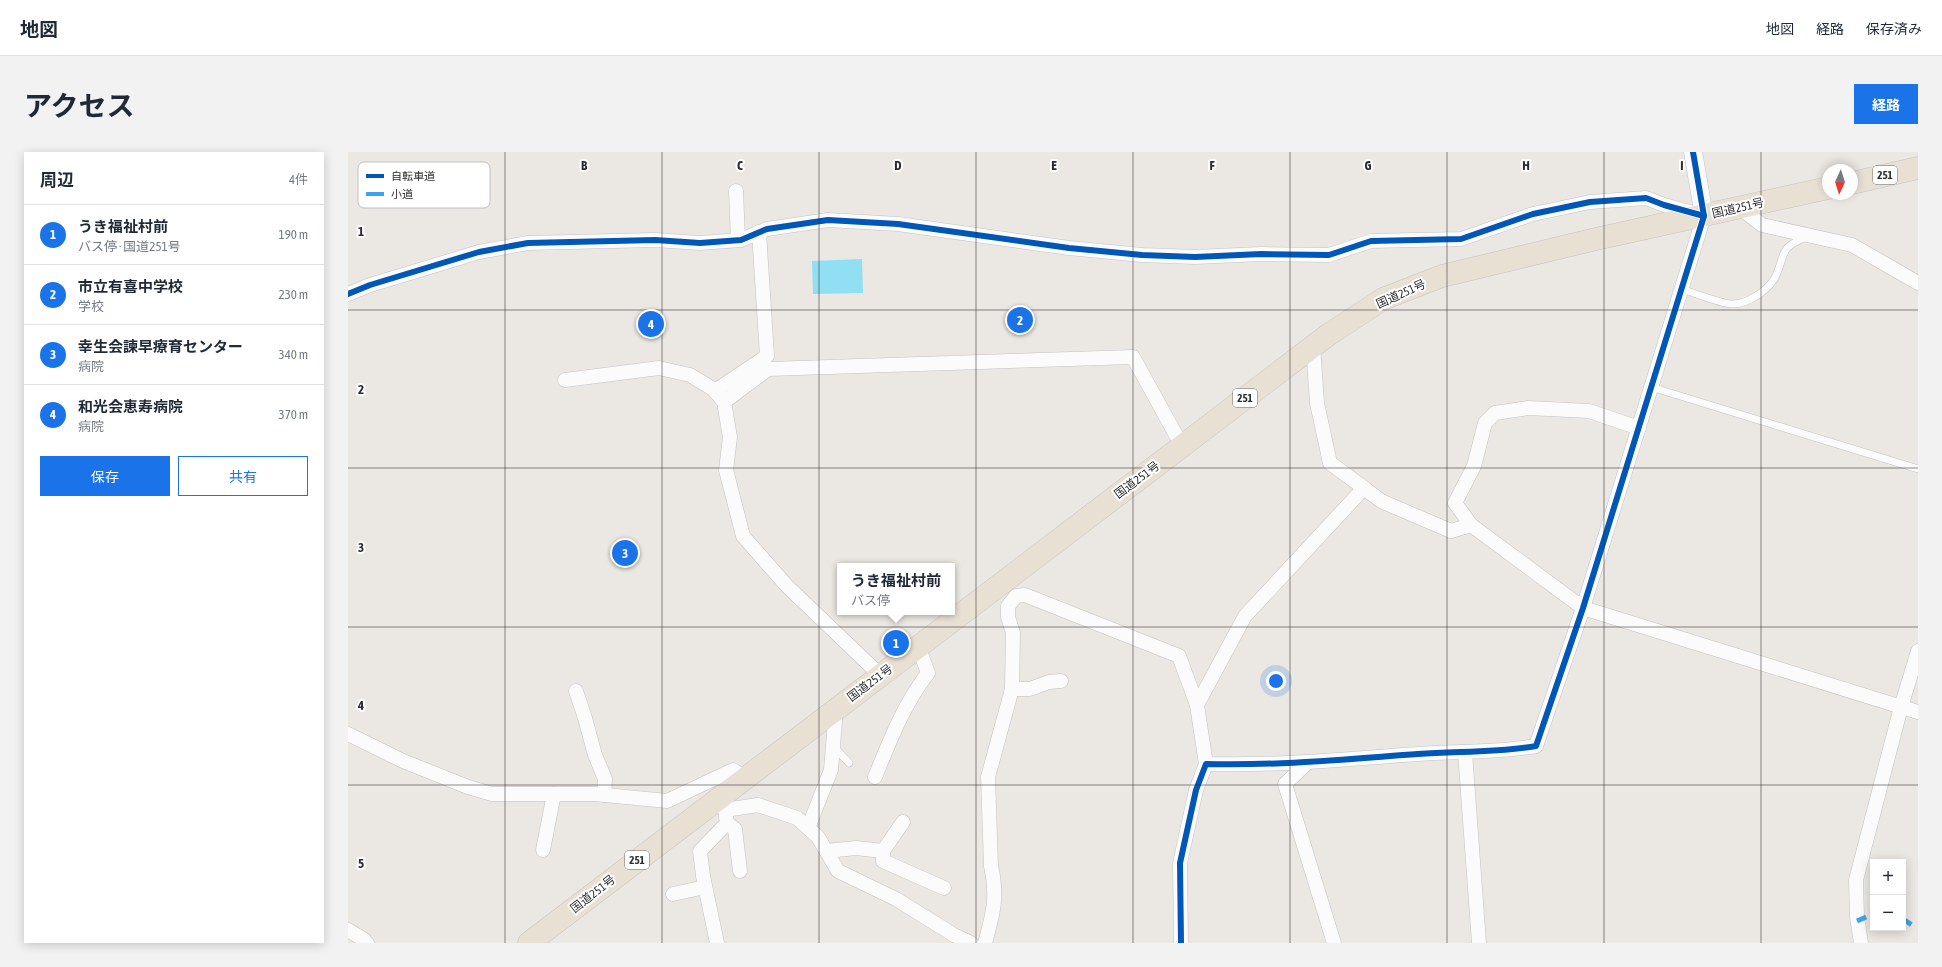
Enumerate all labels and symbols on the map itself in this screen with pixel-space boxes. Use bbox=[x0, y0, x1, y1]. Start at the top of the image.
text: B bbox=[581, 158, 588, 173]
text: C bbox=[737, 158, 743, 173]
text: D bbox=[894, 158, 902, 173]
text: E bbox=[1051, 158, 1057, 173]
text: F bbox=[1209, 158, 1215, 173]
text: G bbox=[1365, 158, 1372, 173]
text: H bbox=[1522, 158, 1530, 173]
text: I bbox=[1680, 158, 1684, 173]
legend bbox=[358, 162, 490, 208]
north arrow bbox=[1822, 164, 1858, 200]
road number: 251 bbox=[1873, 166, 1897, 184]
text: 自転車道 bbox=[391, 170, 435, 182]
text: 小道 bbox=[391, 188, 413, 200]
street label: 国道251号 bbox=[1711, 195, 1765, 221]
text: 1 bbox=[358, 224, 364, 239]
street label: 国道251号 bbox=[1374, 277, 1428, 311]
pin: 2 bbox=[1007, 305, 1033, 335]
pin: 4 bbox=[638, 309, 664, 339]
text: 2 bbox=[358, 382, 364, 397]
road number: 251 bbox=[1233, 389, 1257, 407]
street label: 国道251号 bbox=[1112, 458, 1162, 502]
pin: 3 bbox=[612, 538, 638, 568]
text: 3 bbox=[358, 540, 364, 555]
pin: 1 bbox=[883, 628, 909, 658]
street label: 国道251号 bbox=[845, 661, 895, 705]
your location bbox=[1266, 671, 1286, 691]
text: 4 bbox=[357, 698, 364, 713]
road number: 251 bbox=[625, 851, 649, 869]
text: 5 bbox=[358, 856, 364, 871]
street label: 国道251号 bbox=[568, 872, 618, 916]

